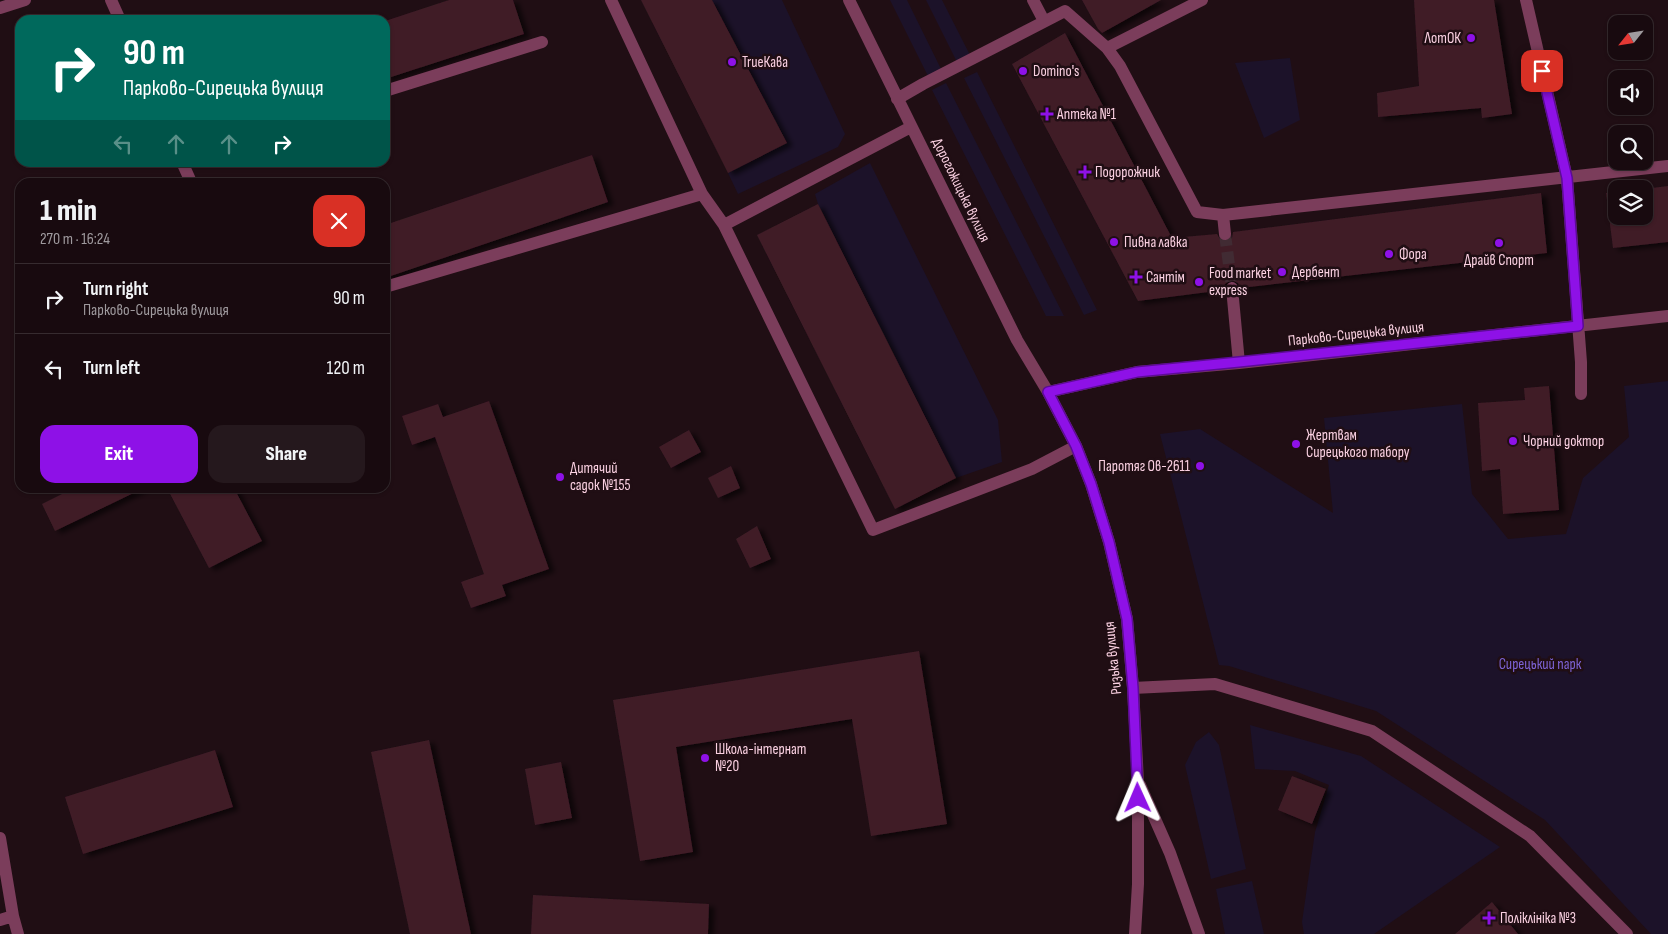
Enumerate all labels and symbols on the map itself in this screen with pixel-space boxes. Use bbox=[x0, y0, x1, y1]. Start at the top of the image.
north arrow bbox=[1608, 15, 1652, 60]
place label: ЛотОК bbox=[1423, 29, 1461, 48]
marker: ЛотОК bbox=[1465, 32, 1477, 44]
pin bbox=[1521, 50, 1563, 92]
place label: TrueКава bbox=[742, 53, 788, 72]
marker: TrueКава bbox=[726, 56, 738, 68]
place label: Domino's bbox=[1033, 62, 1079, 81]
marker: Domino's bbox=[1017, 65, 1029, 77]
place label: Аптека №1 bbox=[1056, 105, 1117, 124]
marker: Аптека №1 bbox=[1041, 108, 1053, 120]
street label: Дорогожицька вулиця bbox=[928, 135, 994, 245]
place label: Подорожник bbox=[1095, 163, 1160, 182]
marker: Подорожник bbox=[1079, 166, 1091, 178]
place label: Пивна лавка bbox=[1124, 233, 1188, 252]
marker: Пивна лавка bbox=[1108, 236, 1120, 248]
marker: Драйв Спорт bbox=[1493, 237, 1505, 249]
place label: Фора bbox=[1399, 245, 1427, 264]
marker: Фора bbox=[1383, 248, 1395, 260]
place label: Драйв Спорт bbox=[1464, 251, 1534, 270]
place label: Дербент bbox=[1292, 263, 1340, 282]
place label: Food market express bbox=[1209, 264, 1272, 300]
marker: Дербент bbox=[1276, 266, 1288, 278]
place label: Сантім bbox=[1146, 268, 1185, 287]
marker: Сантім bbox=[1130, 271, 1142, 283]
marker: Food market express bbox=[1193, 276, 1205, 288]
street label: Парково-Сирецька вулиця bbox=[1287, 317, 1425, 351]
place label: Жертвам Сирецького табору bbox=[1306, 426, 1410, 462]
place label: Чорний доктор bbox=[1523, 432, 1604, 451]
marker: Чорний доктор bbox=[1507, 435, 1519, 447]
marker: Жертвам Сирецького табору bbox=[1290, 438, 1302, 450]
place label: Паротяг Ов-2611 bbox=[1098, 457, 1191, 476]
place label: Дитячий садок №155 bbox=[570, 459, 631, 495]
marker: Паротяг Ов-2611 bbox=[1194, 460, 1206, 472]
marker: Дитячий садок №155 bbox=[554, 471, 566, 483]
street label: Ризька вулиця bbox=[1100, 620, 1126, 695]
park label: Сирецький парк bbox=[1499, 655, 1582, 674]
place label: Школа-інтернат №20 bbox=[715, 740, 806, 776]
marker: Школа-інтернат №20 bbox=[699, 752, 711, 764]
position arrow bbox=[1111, 771, 1163, 823]
place label: Поліклініка №3 bbox=[1500, 909, 1576, 928]
marker: Поліклініка №3 bbox=[1482, 911, 1496, 925]

